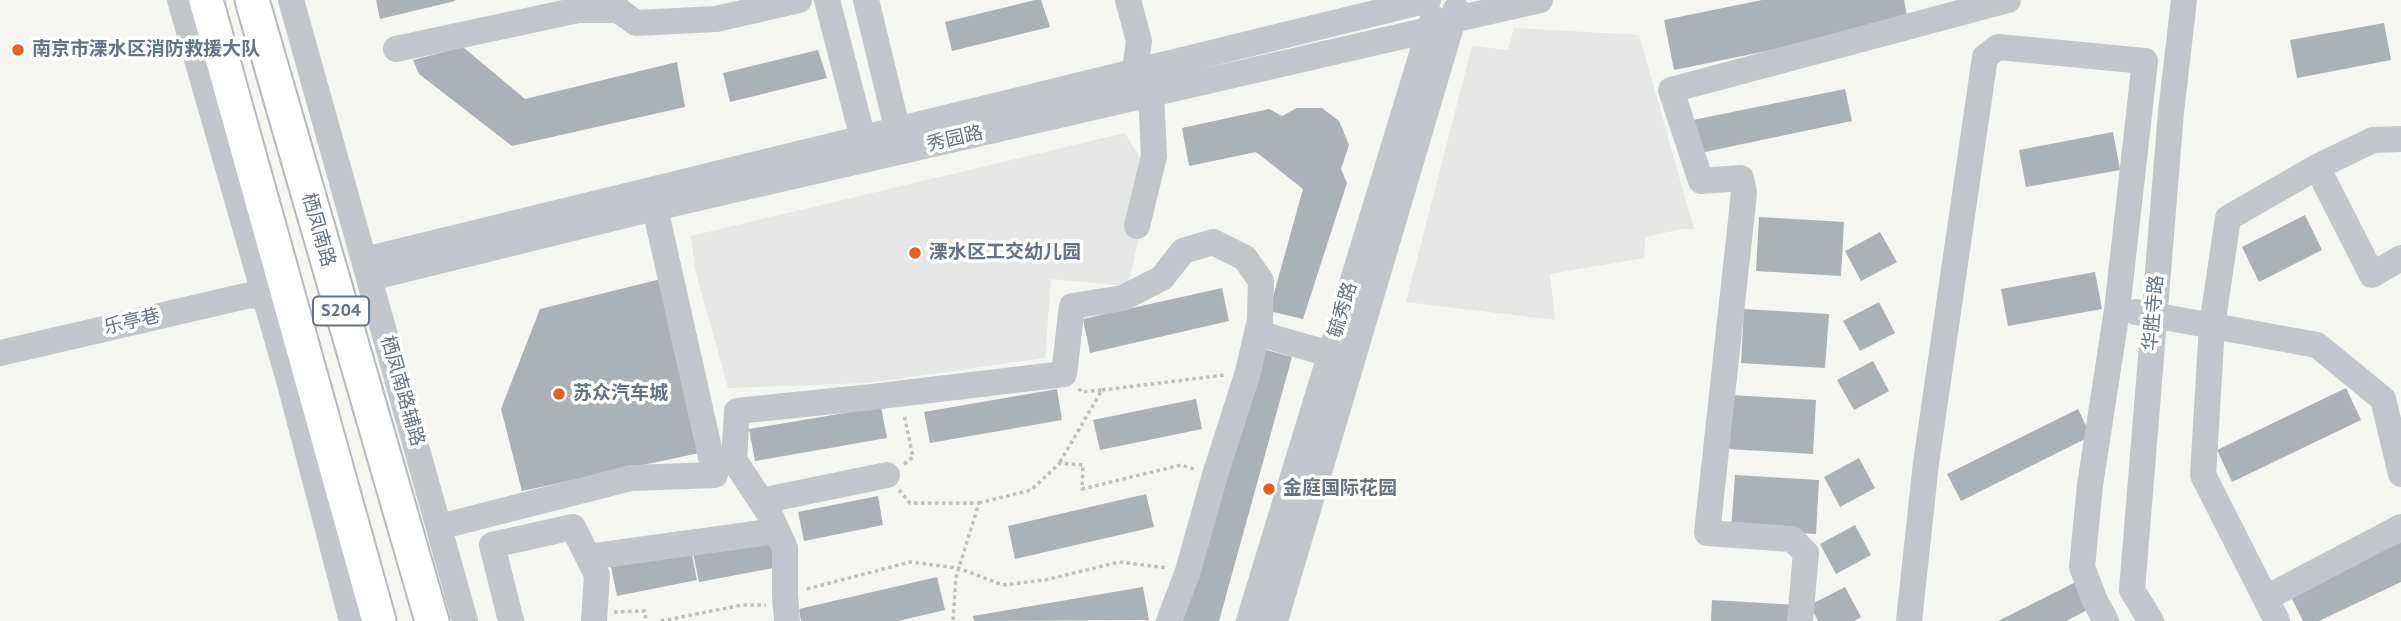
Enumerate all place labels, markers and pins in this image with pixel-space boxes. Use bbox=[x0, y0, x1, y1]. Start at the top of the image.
place label: 南京市溧水区消防救援大队 bbox=[32, 39, 260, 61]
marker: 南京市溧水区消防救援大队 bbox=[10, 42, 26, 58]
place label: 溧水区工交幼儿园 bbox=[929, 242, 1081, 264]
marker: 溧水区工交幼儿园 bbox=[907, 245, 923, 261]
place label: 苏众汽车城 bbox=[573, 383, 668, 405]
marker: 苏众汽车城 bbox=[551, 386, 567, 402]
place label: 金庭国际花园 bbox=[1283, 478, 1397, 500]
marker: 金庭国际花园 bbox=[1261, 481, 1277, 497]

